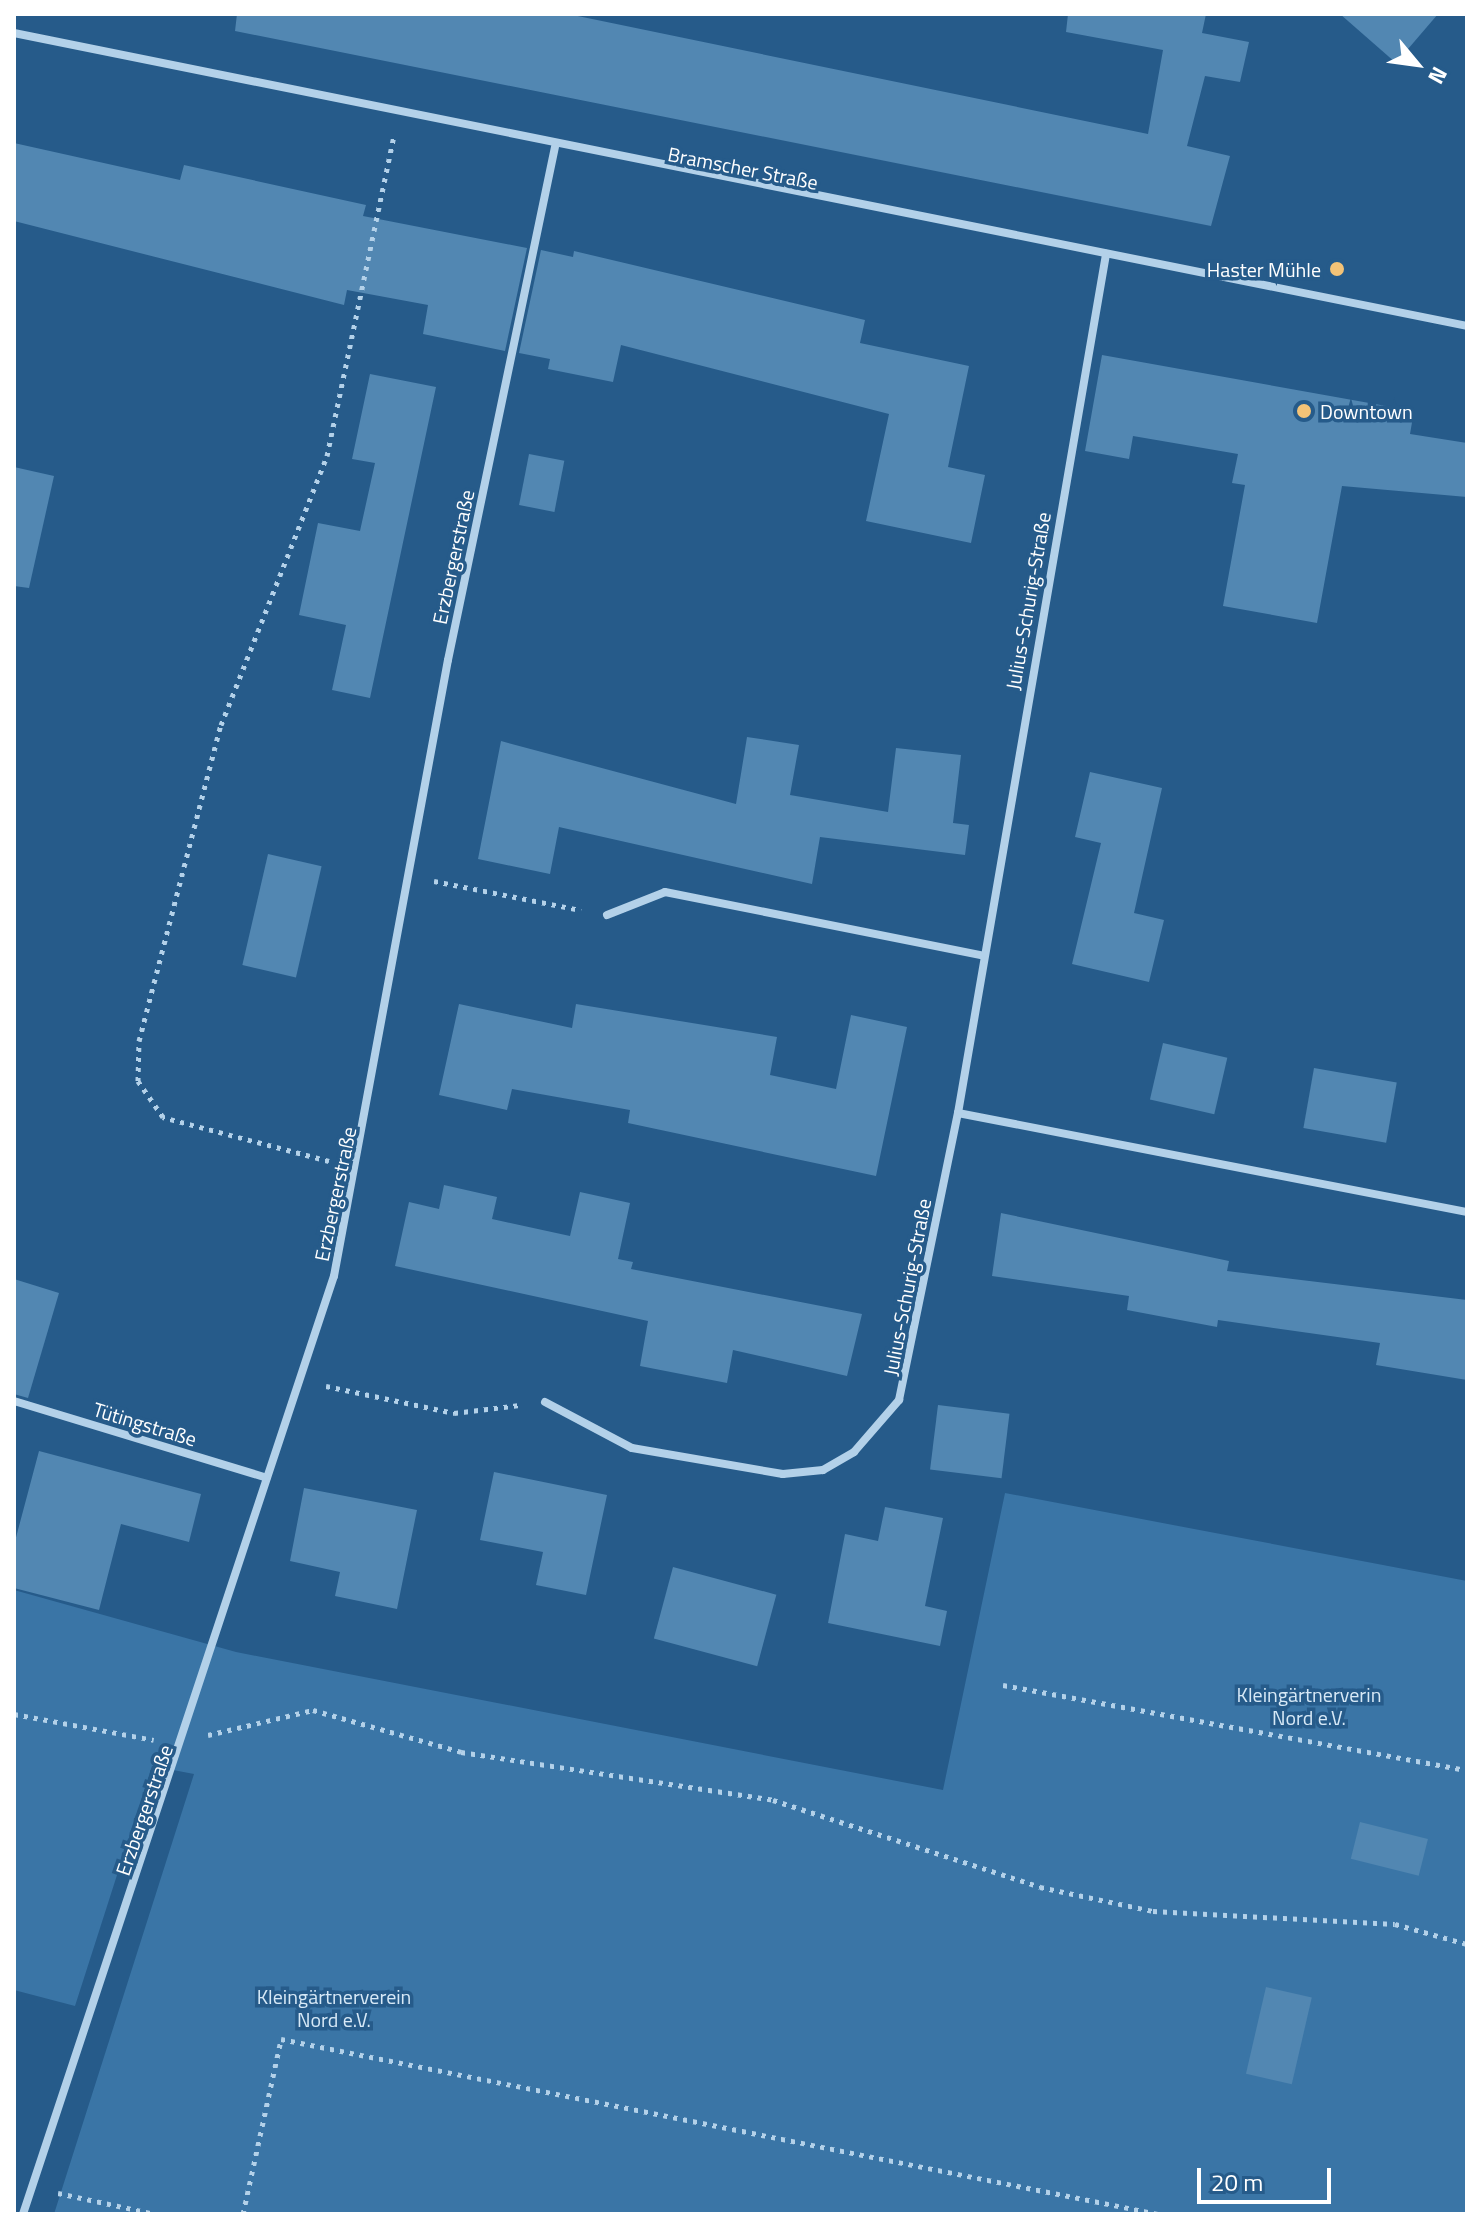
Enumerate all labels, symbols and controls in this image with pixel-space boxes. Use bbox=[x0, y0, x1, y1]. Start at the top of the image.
north arrow bbox=[1377, 24, 1457, 104]
text: N bbox=[1419, 61, 1457, 91]
street label: Bramscher Straße bbox=[666, 142, 820, 194]
place label: Haster Mühle bbox=[1207, 257, 1321, 281]
marker: Haster Mühle bbox=[1328, 260, 1346, 278]
place label: Downtown bbox=[1320, 399, 1413, 423]
marker: Downtown bbox=[1295, 402, 1313, 420]
street label: Erzbergerstraße bbox=[427, 488, 479, 626]
street label: Julius-Schurig-Straße bbox=[1001, 510, 1055, 692]
street label: Erzbergerstraße bbox=[309, 1125, 361, 1263]
street label: Julius-Schurig-Straße bbox=[878, 1196, 936, 1378]
street label: Tütingstraße bbox=[90, 1397, 200, 1451]
park label: Kleingärtnerverin Nord e.V. bbox=[1237, 1683, 1381, 1730]
street label: Erzbergerstraße bbox=[110, 1742, 178, 1878]
park label: Kleingärtnerverein Nord e.V. bbox=[257, 1985, 411, 2032]
scale bar bbox=[1201, 2152, 1335, 2202]
text: 20 m bbox=[1211, 2164, 1263, 2200]

